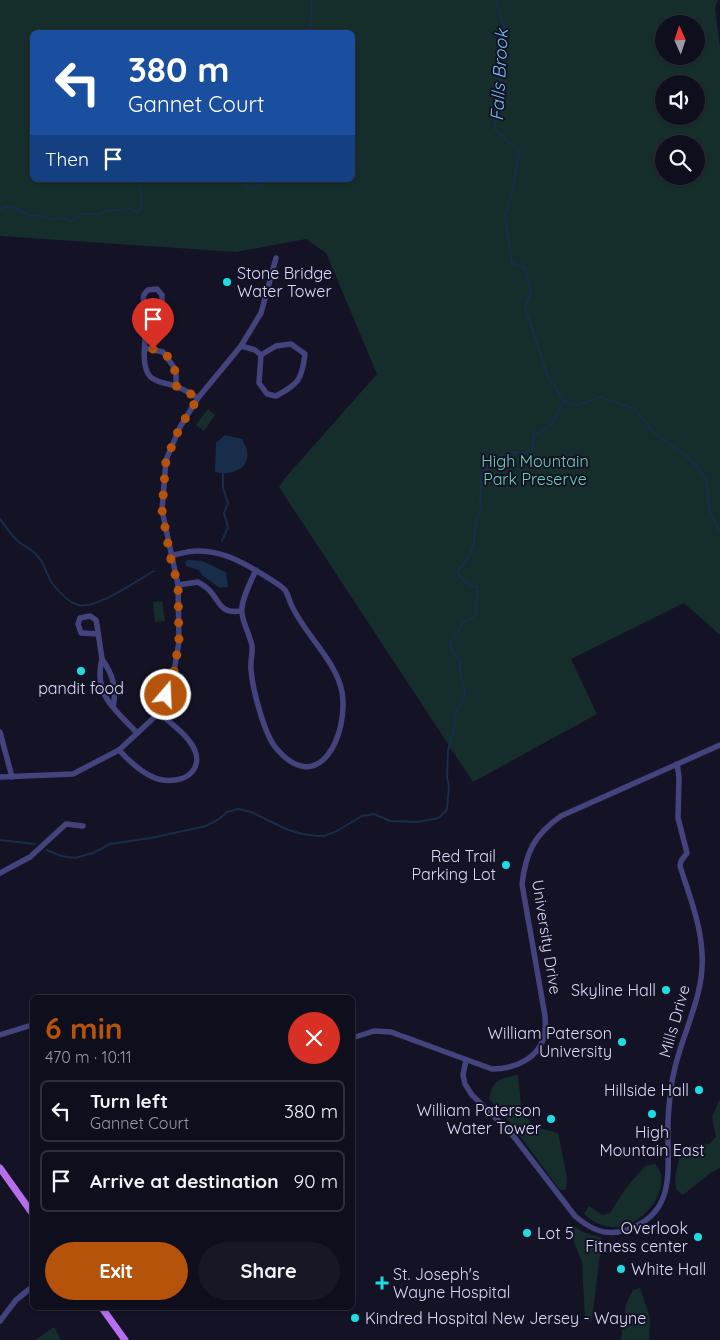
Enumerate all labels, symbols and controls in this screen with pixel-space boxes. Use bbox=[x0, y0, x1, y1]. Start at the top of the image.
north arrow bbox=[655, 15, 705, 65]
map controls bbox=[655, 15, 705, 185]
water label: Falls Brook bbox=[485, 27, 513, 122]
text: 380 m bbox=[128, 47, 230, 91]
icon: left bbox=[45, 50, 110, 115]
button: sound bbox=[655, 75, 705, 125]
text: Gannet Court bbox=[128, 90, 264, 118]
button: search bbox=[655, 135, 705, 185]
icon: arrive bbox=[99, 145, 127, 173]
text: Then bbox=[45, 147, 89, 171]
place label: Stone Bridge Water Tower bbox=[237, 263, 332, 301]
marker: Stone Bridge Water Tower bbox=[221, 276, 233, 288]
pin bbox=[132, 298, 174, 349]
icon: arrive bbox=[139, 305, 167, 333]
park label: High Mountain Park Preserve bbox=[481, 451, 589, 489]
marker: pandit food bbox=[75, 665, 87, 677]
position arrow bbox=[139, 668, 191, 720]
place label: pandit food bbox=[38, 678, 124, 698]
place label: Red Trail Parking Lot bbox=[412, 846, 496, 884]
marker: Red Trail Parking Lot bbox=[500, 859, 512, 871]
street label: University Drive bbox=[528, 878, 566, 996]
place label: Skyline Hall bbox=[571, 980, 656, 1000]
street label: Mills Drive bbox=[654, 982, 694, 1060]
marker: Skyline Hall bbox=[660, 984, 672, 996]
text: 6 min bbox=[45, 1009, 123, 1047]
button: close bbox=[288, 1012, 340, 1064]
place label: William Paterson University bbox=[488, 1023, 612, 1061]
marker: William Paterson University bbox=[616, 1036, 628, 1048]
text: 470 m · 10:11 bbox=[45, 1047, 132, 1067]
place label: Hillside Hall bbox=[604, 1080, 689, 1100]
marker: Hillside Hall bbox=[693, 1084, 705, 1096]
text: Turn left bbox=[90, 1089, 168, 1113]
icon: left bbox=[47, 1097, 75, 1125]
text: 380 m bbox=[284, 1099, 338, 1123]
place label: William Paterson Water Tower bbox=[417, 1100, 541, 1138]
marker: High Mountain East bbox=[646, 1108, 658, 1120]
text: Gannet Court bbox=[90, 1113, 189, 1133]
marker: William Paterson Water Tower bbox=[545, 1113, 557, 1125]
place label: High Mountain East bbox=[599, 1122, 705, 1160]
icon: arrive bbox=[47, 1167, 75, 1195]
text: Arrive at destination bbox=[90, 1169, 279, 1193]
text: 90 m bbox=[294, 1169, 338, 1193]
place label: Overlook Fitness center bbox=[585, 1218, 688, 1256]
place label: Lot 5 bbox=[537, 1223, 574, 1243]
marker: Lot 5 bbox=[521, 1227, 533, 1239]
marker: Overlook Fitness center bbox=[692, 1231, 704, 1243]
button: Exit bbox=[45, 1242, 188, 1300]
button: Share bbox=[198, 1242, 340, 1300]
place label: White Hall bbox=[631, 1259, 706, 1279]
marker: White Hall bbox=[615, 1263, 627, 1275]
place label: St. Joseph's Wayne Hospital bbox=[393, 1264, 510, 1302]
marker: St. Joseph's Wayne Hospital bbox=[375, 1276, 389, 1290]
place label: Kindred Hospital New Jersey - Wayne bbox=[365, 1308, 646, 1328]
marker: Kindred Hospital New Jersey - Wayne bbox=[349, 1312, 361, 1324]

